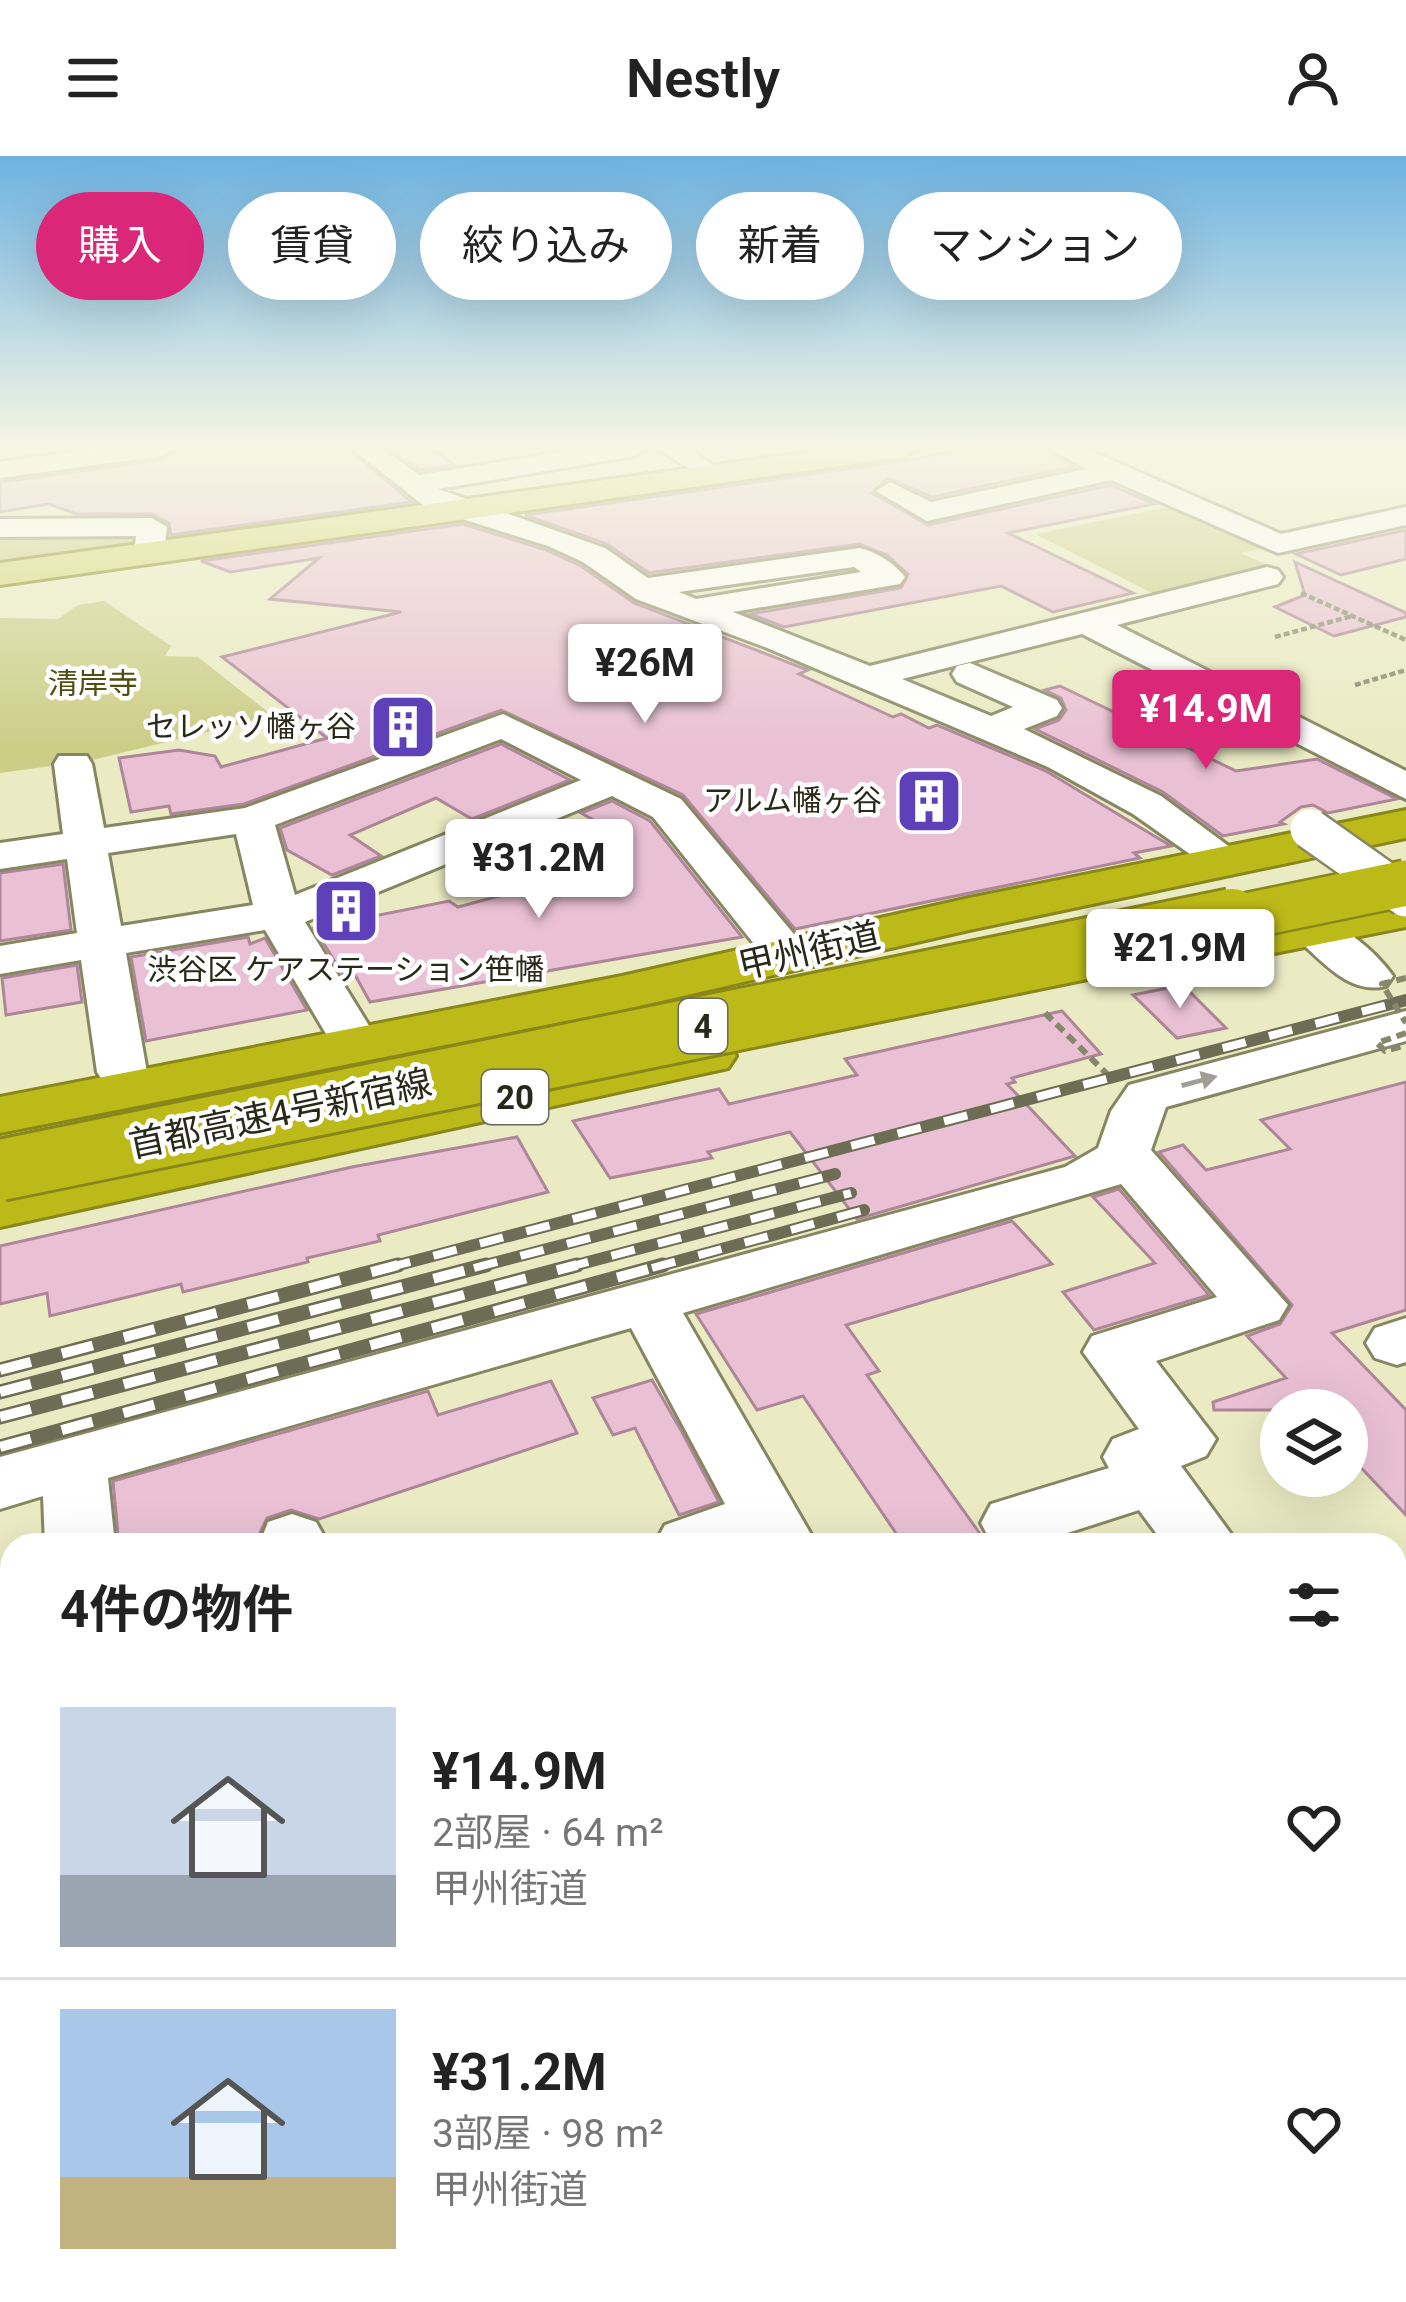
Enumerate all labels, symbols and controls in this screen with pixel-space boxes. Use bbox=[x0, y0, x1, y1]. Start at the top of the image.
icon: menu bbox=[60, 45, 126, 111]
icon: person bbox=[1280, 45, 1346, 111]
text: Nestly bbox=[626, 47, 780, 110]
chip: 購入 bbox=[36, 192, 204, 300]
chip: 賃貸 bbox=[228, 192, 396, 300]
chip: 絞り込み bbox=[420, 192, 672, 300]
chip: 新着 bbox=[696, 192, 864, 300]
chip: マンション bbox=[888, 192, 1182, 300]
pin: ¥26M bbox=[574, 624, 716, 726]
text: ¥26M bbox=[595, 640, 695, 686]
park label: 清岸寺 bbox=[48, 666, 138, 701]
pin: ¥14.9M bbox=[1108, 670, 1304, 772]
text: ¥14.9M bbox=[1139, 686, 1273, 732]
building icon: セレッソ幡ヶ谷 bbox=[368, 692, 438, 762]
place label: セレッソ幡ヶ谷 bbox=[146, 709, 356, 744]
building icon: アルム幡ヶ谷 bbox=[894, 766, 964, 836]
place label: アルム幡ヶ谷 bbox=[703, 783, 882, 818]
pin: ¥31.2M bbox=[441, 819, 637, 921]
text: ¥31.2M bbox=[472, 835, 606, 881]
building icon: 渋谷区 ケアステーション笹幡 bbox=[311, 876, 381, 946]
pin: ¥21.9M bbox=[1082, 909, 1278, 1011]
street label: 甲州街道 bbox=[734, 914, 884, 988]
text: ¥21.9M bbox=[1113, 925, 1247, 971]
place label: 渋谷区 ケアステーション笹幡 bbox=[148, 952, 544, 987]
road number: 4 bbox=[679, 999, 727, 1053]
street label: 首都高速4号新宿線 bbox=[125, 1061, 435, 1167]
road number: 20 bbox=[482, 1070, 548, 1124]
one-way arrow bbox=[1181, 1071, 1218, 1090]
map controls bbox=[1260, 1389, 1368, 1497]
button: layers bbox=[1260, 1389, 1368, 1497]
icon: filters bbox=[1281, 1572, 1347, 1638]
text: 4件の物件 bbox=[60, 1580, 293, 1639]
text: ¥14.9M bbox=[432, 1742, 607, 1801]
icon: home bbox=[156, 1755, 300, 1899]
icon: heart bbox=[1281, 1794, 1347, 1860]
text: 2部屋 · 64 m² bbox=[432, 1810, 663, 1856]
text: 甲州街道 bbox=[432, 1866, 588, 1912]
text: ¥31.2M bbox=[432, 2043, 607, 2102]
icon: home bbox=[156, 2057, 300, 2201]
icon: heart bbox=[1281, 2096, 1347, 2162]
text: 3部屋 · 98 m² bbox=[432, 2111, 663, 2157]
text: 甲州街道 bbox=[432, 2167, 588, 2213]

